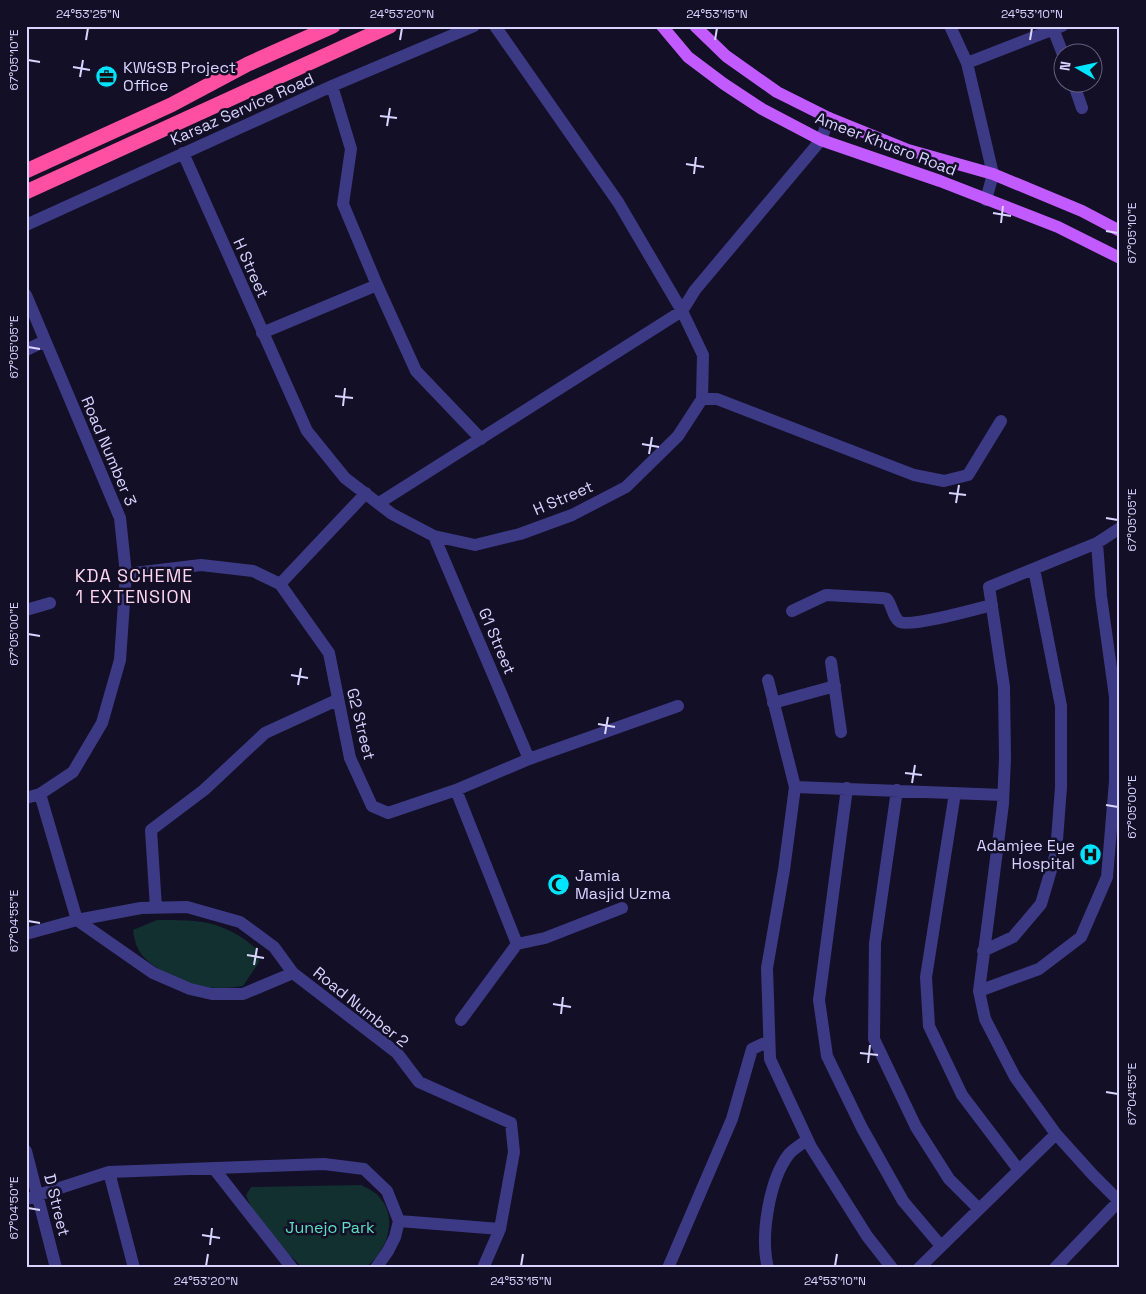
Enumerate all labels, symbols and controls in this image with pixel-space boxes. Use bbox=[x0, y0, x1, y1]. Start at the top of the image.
text: 24°53'25"N bbox=[56, 6, 120, 22]
text: 24°53'20"N bbox=[370, 6, 434, 22]
text: 24°53'15"N bbox=[686, 6, 748, 22]
text: 24°53'10"N bbox=[1001, 6, 1063, 22]
text: 67°05'10"E bbox=[6, 29, 22, 90]
north arrow bbox=[1054, 42, 1104, 92]
place label: KW&SB Project Office bbox=[123, 57, 236, 96]
text: N bbox=[1056, 60, 1075, 72]
office icon: KW&SB Project Office bbox=[95, 64, 119, 88]
street label: Karsaz Service Road bbox=[167, 68, 317, 150]
street label: Ameer Khusro Road bbox=[812, 107, 960, 181]
text: 67°05'10"E bbox=[1124, 202, 1140, 263]
street label: H Street bbox=[228, 235, 274, 301]
text: 67°05'05"E bbox=[6, 315, 22, 379]
street label: Road Number 3 bbox=[76, 393, 142, 509]
street label: H Street bbox=[530, 476, 596, 520]
text: 67°05'05"E bbox=[1124, 488, 1140, 552]
district label: KDA SCHEME 1 EXTENSION bbox=[75, 564, 193, 608]
text: 67°05'00"E bbox=[6, 602, 22, 666]
street label: G1 Street bbox=[474, 605, 520, 677]
street label: G2 Street bbox=[342, 686, 380, 762]
text: 67°05'00"E bbox=[1124, 775, 1140, 839]
place label: Adamjee Eye Hospital bbox=[976, 835, 1075, 874]
hospital icon: Adamjee Eye Hospital bbox=[1079, 842, 1103, 866]
place label: Jamia Masjid Uzma bbox=[575, 865, 671, 904]
mosque icon: Jamia Masjid Uzma bbox=[547, 872, 571, 896]
text: 67°04'55"E bbox=[6, 890, 22, 952]
street label: Road Number 2 bbox=[309, 962, 413, 1052]
text: 67°04'55"E bbox=[1124, 1063, 1140, 1125]
street label: D Street bbox=[39, 1172, 75, 1238]
text: 67°04'50"E bbox=[6, 1176, 22, 1240]
park label: Junejo Park bbox=[285, 1217, 375, 1238]
text: 24°53'20"N bbox=[174, 1273, 238, 1289]
text: 24°53'15"N bbox=[490, 1273, 552, 1289]
text: 24°53'10"N bbox=[804, 1273, 866, 1289]

